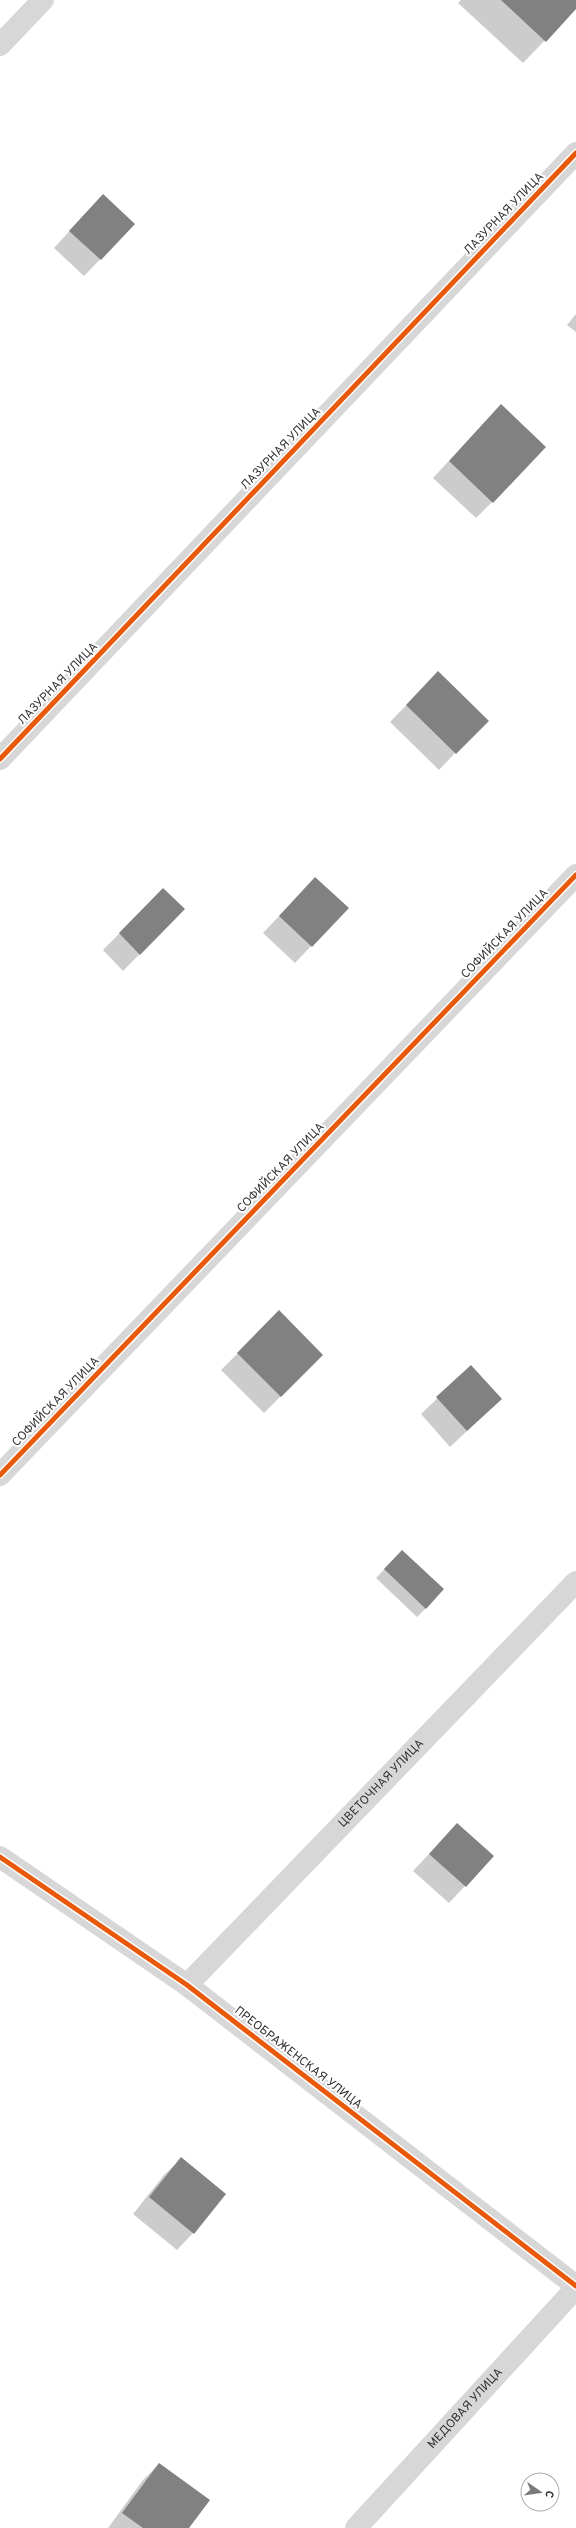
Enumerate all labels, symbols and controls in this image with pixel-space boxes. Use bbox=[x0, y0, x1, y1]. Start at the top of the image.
street label: ЛАЗУРНАЯ УЛИЦА bbox=[460, 169, 548, 259]
street label: ЛАЗУРНАЯ УЛИЦА bbox=[237, 404, 325, 494]
street label: ЛАЗУРНАЯ УЛИЦА bbox=[14, 639, 102, 729]
street label: СОФИЙСКАЯ УЛИЦА bbox=[458, 886, 552, 982]
street label: СОФИЙСКАЯ УЛИЦА bbox=[234, 1120, 328, 1216]
street label: СОФИЙСКАЯ УЛИЦА bbox=[9, 1354, 103, 1450]
street label: ЦВЕТОЧНАЯ УЛИЦА bbox=[335, 1736, 428, 1831]
street label: ПРЕОБРАЖЕНСКАЯ УЛИЦА bbox=[231, 2003, 365, 2113]
street label: МЕДОВАЯ УЛИЦА bbox=[424, 2365, 507, 2452]
north arrow bbox=[520, 2472, 560, 2512]
text: С bbox=[541, 2489, 556, 2499]

